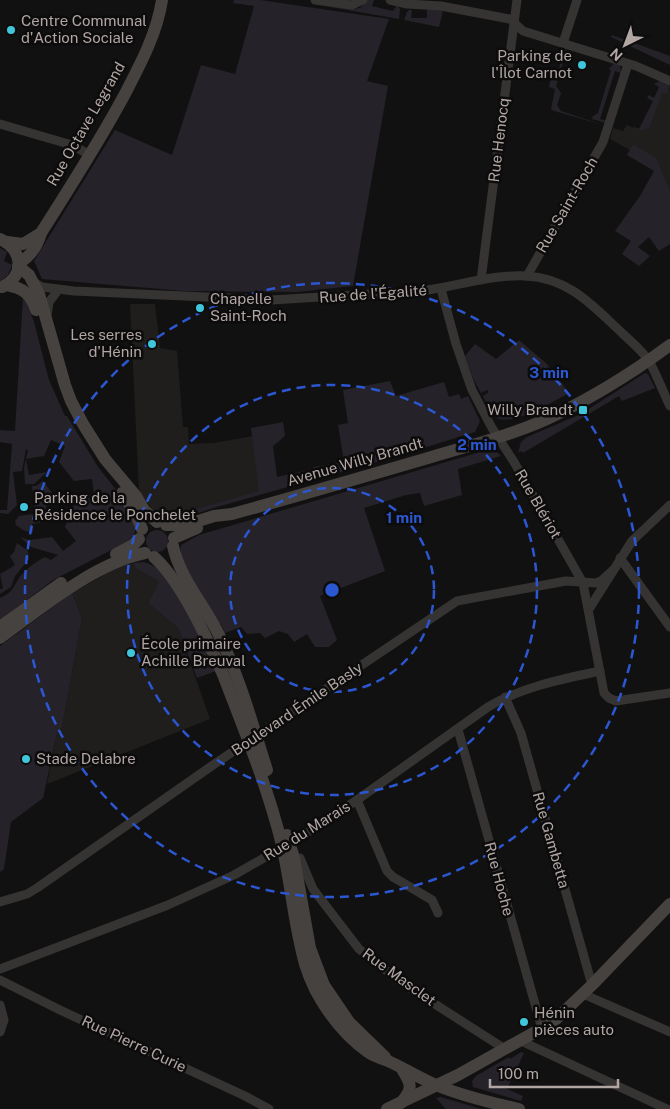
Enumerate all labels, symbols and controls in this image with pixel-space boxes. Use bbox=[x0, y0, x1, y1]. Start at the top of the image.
place label: Centre Communal d'Action Sociale bbox=[21, 12, 147, 46]
north arrow bbox=[600, 20, 650, 70]
marker: Centre Communal d'Action Sociale bbox=[5, 24, 17, 36]
text: N bbox=[607, 45, 626, 64]
place label: Parking de l'Îlot Carnot bbox=[491, 47, 572, 81]
street label: Rue Octave Legrand bbox=[43, 59, 128, 189]
marker: Parking de l'Îlot Carnot bbox=[576, 59, 588, 71]
street label: Rue Henocq bbox=[485, 97, 512, 183]
street label: Rue Saint-Roch bbox=[532, 154, 601, 256]
street label: Rue de l'Égalité bbox=[319, 281, 427, 306]
place label: Chapelle Saint-Roch bbox=[210, 290, 287, 324]
marker: Chapelle Saint-Roch bbox=[194, 302, 206, 314]
place label: Les serres d'Hénin bbox=[70, 326, 142, 360]
marker: Les serres d'Hénin bbox=[146, 338, 158, 350]
text: 3 min bbox=[529, 364, 569, 381]
place label: Willy Brandt bbox=[487, 401, 573, 418]
marker: Willy Brandt bbox=[577, 404, 589, 416]
street label: Avenue Willy Brandt bbox=[285, 434, 425, 489]
text: 2 min bbox=[457, 436, 497, 453]
street label: Rue Blériot bbox=[512, 466, 565, 542]
place label: Parking de la Résidence le Ponchelet bbox=[34, 489, 196, 523]
marker: Parking de la Résidence le Ponchelet bbox=[18, 501, 30, 513]
text: 1 min bbox=[386, 509, 422, 526]
centre of rings bbox=[323, 581, 341, 599]
place label: École primaire Achille Breuval bbox=[141, 635, 246, 669]
marker: École primaire Achille Breuval bbox=[125, 647, 137, 659]
street label: Boulevard Émile Basly bbox=[228, 658, 365, 759]
place label: Stade Delabre bbox=[36, 750, 136, 767]
marker: Stade Delabre bbox=[20, 753, 32, 765]
street label: Rue Gambetta bbox=[530, 790, 573, 890]
street label: Rue du Marais bbox=[260, 797, 353, 864]
street label: Rue Hoche bbox=[481, 840, 518, 918]
street label: Rue Masclet bbox=[359, 944, 439, 1009]
place label: Hénin pièces auto bbox=[534, 1004, 614, 1038]
street label: Rue Pierre Curie bbox=[79, 1012, 189, 1075]
marker: Hénin pièces auto bbox=[518, 1016, 530, 1028]
scale bar bbox=[490, 1056, 618, 1088]
text: 100 m bbox=[498, 1065, 539, 1082]

